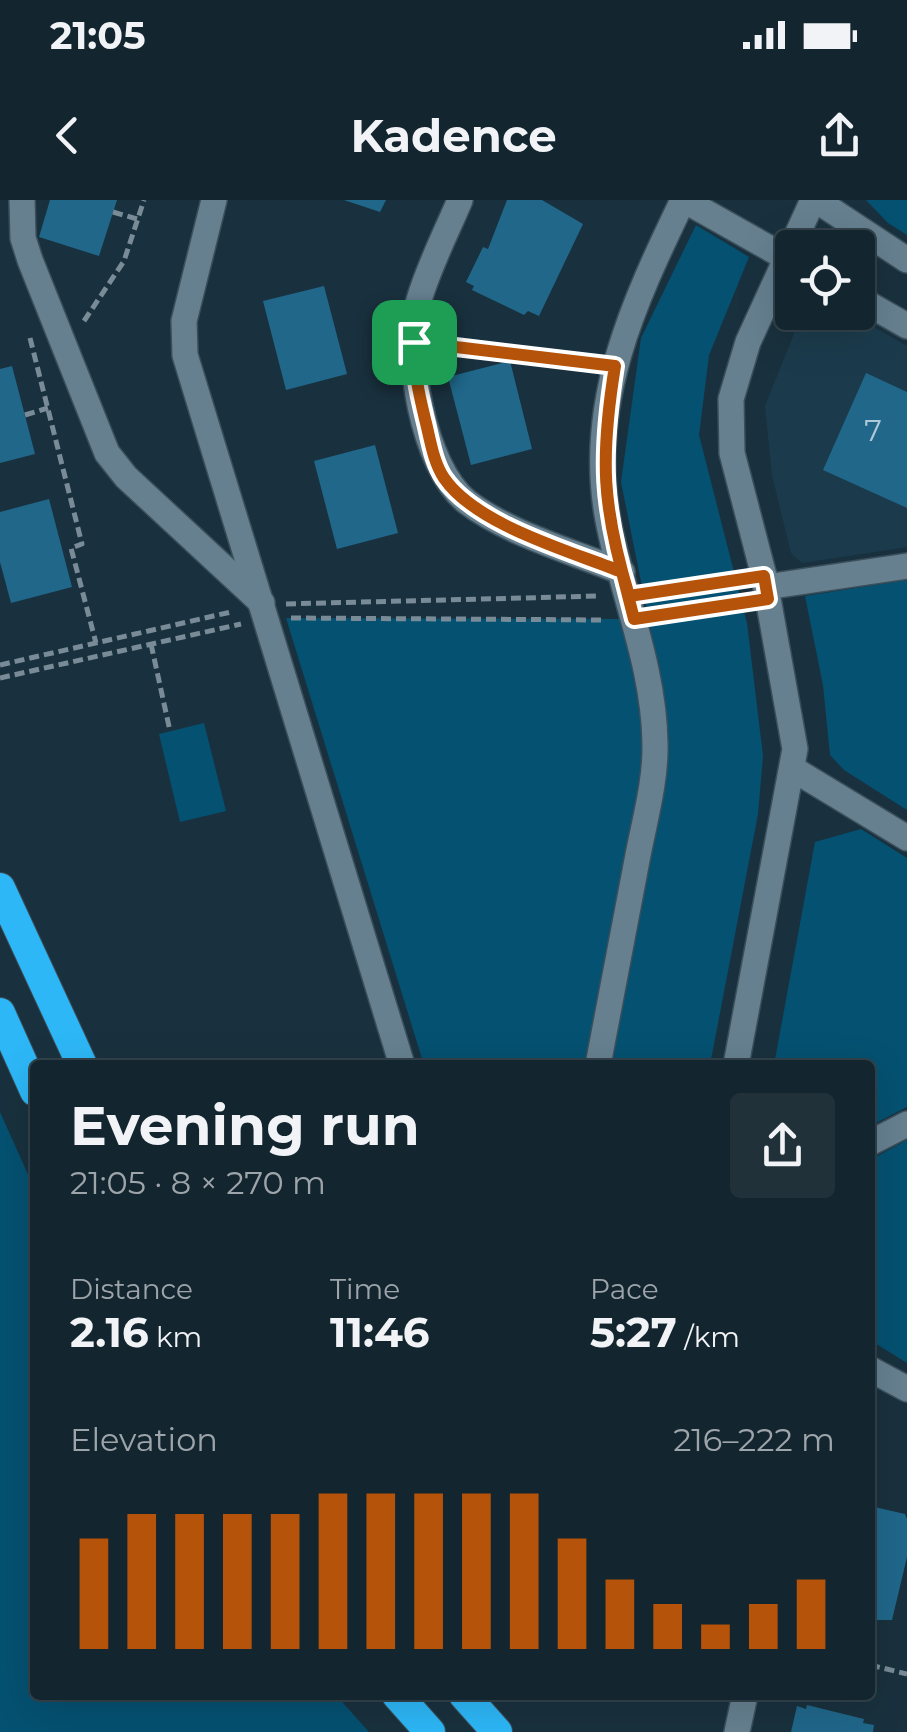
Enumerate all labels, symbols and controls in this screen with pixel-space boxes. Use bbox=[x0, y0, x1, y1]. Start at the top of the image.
text: 21:05 bbox=[50, 12, 146, 59]
icon: back bbox=[40, 108, 95, 163]
text: Kadence bbox=[350, 108, 557, 163]
icon: share bbox=[812, 108, 867, 163]
map controls bbox=[775, 230, 875, 330]
button: locate bbox=[775, 230, 875, 330]
pin bbox=[372, 300, 457, 385]
icon: arrive bbox=[387, 315, 442, 370]
house number: 7 bbox=[864, 412, 882, 449]
text: Evening run bbox=[70, 1092, 420, 1159]
button: share bbox=[730, 1093, 835, 1198]
text: 21:05 · 8 × 270 m bbox=[70, 1163, 326, 1202]
text: Distance bbox=[70, 1272, 193, 1306]
text: Time bbox=[330, 1272, 400, 1306]
text: Pace bbox=[590, 1272, 659, 1306]
text: 2.16 bbox=[70, 1306, 149, 1358]
text: 11:46 bbox=[330, 1306, 430, 1358]
text: 5:27 bbox=[590, 1306, 677, 1358]
text: km bbox=[149, 1320, 202, 1354]
text: /km bbox=[677, 1320, 740, 1354]
text: Elevation bbox=[70, 1420, 218, 1459]
text: 216–222 m bbox=[673, 1420, 835, 1459]

